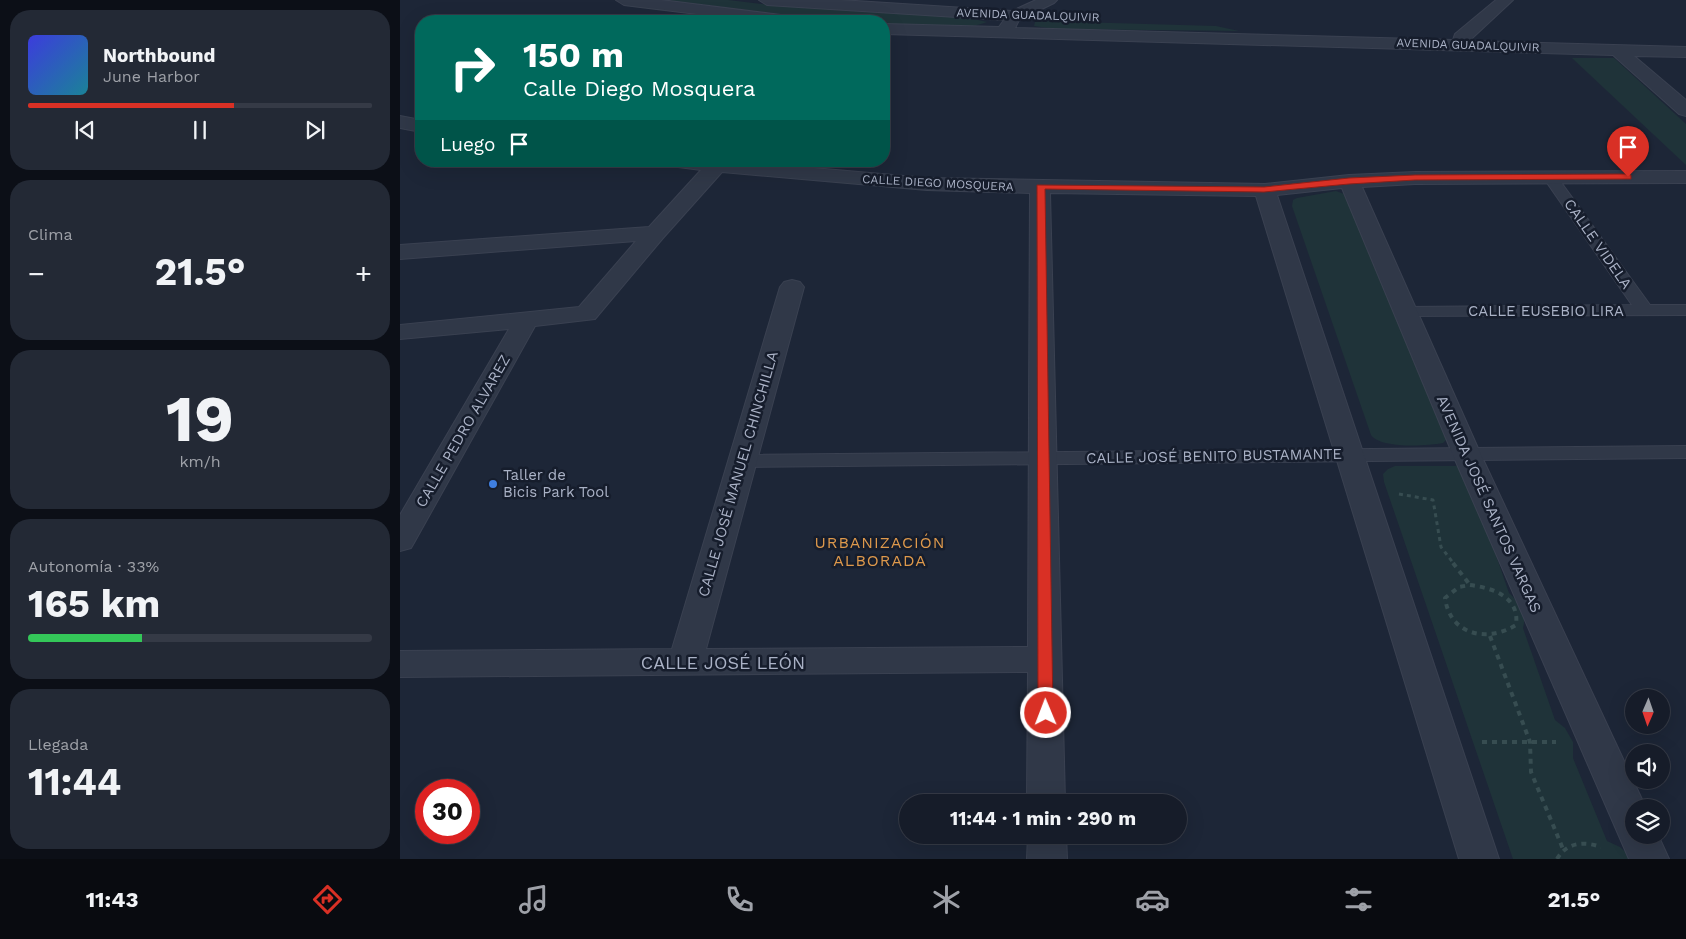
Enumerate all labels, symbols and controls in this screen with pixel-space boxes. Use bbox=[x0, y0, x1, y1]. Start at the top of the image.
street label: AVENIDA GUADALQUIVIR bbox=[956, 6, 1100, 24]
text: 150 m bbox=[523, 34, 624, 76]
icon: right bbox=[440, 35, 505, 100]
street label: AVENIDA GUADALQUIVIR bbox=[1396, 36, 1540, 54]
text: Northbound bbox=[103, 44, 215, 67]
text: June Harbor bbox=[103, 67, 200, 86]
text: Calle Diego Mosquera bbox=[523, 76, 756, 101]
icon: previous bbox=[71, 116, 99, 144]
icon: pause bbox=[186, 116, 214, 144]
icon: next bbox=[301, 116, 329, 144]
pin bbox=[1607, 126, 1649, 177]
icon: arrive bbox=[505, 130, 533, 158]
text: Luego bbox=[440, 133, 495, 156]
icon: arrive bbox=[1614, 133, 1642, 161]
street label: CALLE DIEGO MOSQUERA bbox=[862, 172, 1014, 194]
street label: CALLE VIDELA bbox=[1560, 196, 1636, 293]
text: Clima bbox=[28, 225, 72, 244]
text: 21.5° bbox=[154, 250, 246, 294]
text: − bbox=[28, 257, 45, 290]
text: + bbox=[355, 257, 372, 290]
street label: CALLE EUSEBIO LIRA bbox=[1468, 302, 1624, 320]
street label: CALLE JOSÉ MANUEL CHINCHILLA bbox=[694, 349, 782, 599]
street label: CALLE PEDRO ALVAREZ bbox=[412, 352, 514, 510]
text: 19 bbox=[166, 381, 234, 457]
street label: AVENIDA JOSÉ SANTOS VARGAS bbox=[1433, 393, 1545, 615]
street label: CALLE JOSÉ BENITO BUSTAMANTE bbox=[1086, 445, 1342, 467]
text: km/h bbox=[179, 452, 221, 471]
place label: Taller de Bicis Park Tool bbox=[503, 466, 609, 501]
marker: Taller de Bicis Park Tool bbox=[487, 478, 499, 490]
district label: URBANIZACIÓN ALBORADA bbox=[814, 533, 946, 570]
text: Autonomía · 33% bbox=[28, 557, 159, 576]
text: 165 km bbox=[28, 582, 160, 626]
street label: CALLE JOSÉ LEÓN bbox=[641, 652, 805, 673]
position arrow bbox=[1019, 686, 1071, 738]
north arrow bbox=[1625, 689, 1670, 734]
map controls bbox=[1625, 689, 1670, 844]
text: Llegada bbox=[28, 735, 88, 754]
button: sound bbox=[1625, 744, 1670, 789]
text: 11:44 bbox=[28, 760, 121, 804]
speed limit sign: 30 bbox=[415, 779, 480, 844]
button: layers bbox=[1625, 799, 1670, 844]
text: 11:44 · 1 min · 290 m bbox=[950, 807, 1136, 830]
icon: directions bbox=[310, 882, 345, 917]
icon: music bbox=[516, 882, 551, 917]
icon: phone bbox=[722, 882, 757, 917]
icon: climate bbox=[929, 882, 964, 917]
icon: car bbox=[1135, 882, 1170, 917]
icon: filters bbox=[1341, 882, 1376, 917]
text: 11:43 bbox=[86, 887, 139, 912]
text: 21.5° bbox=[1548, 887, 1600, 912]

